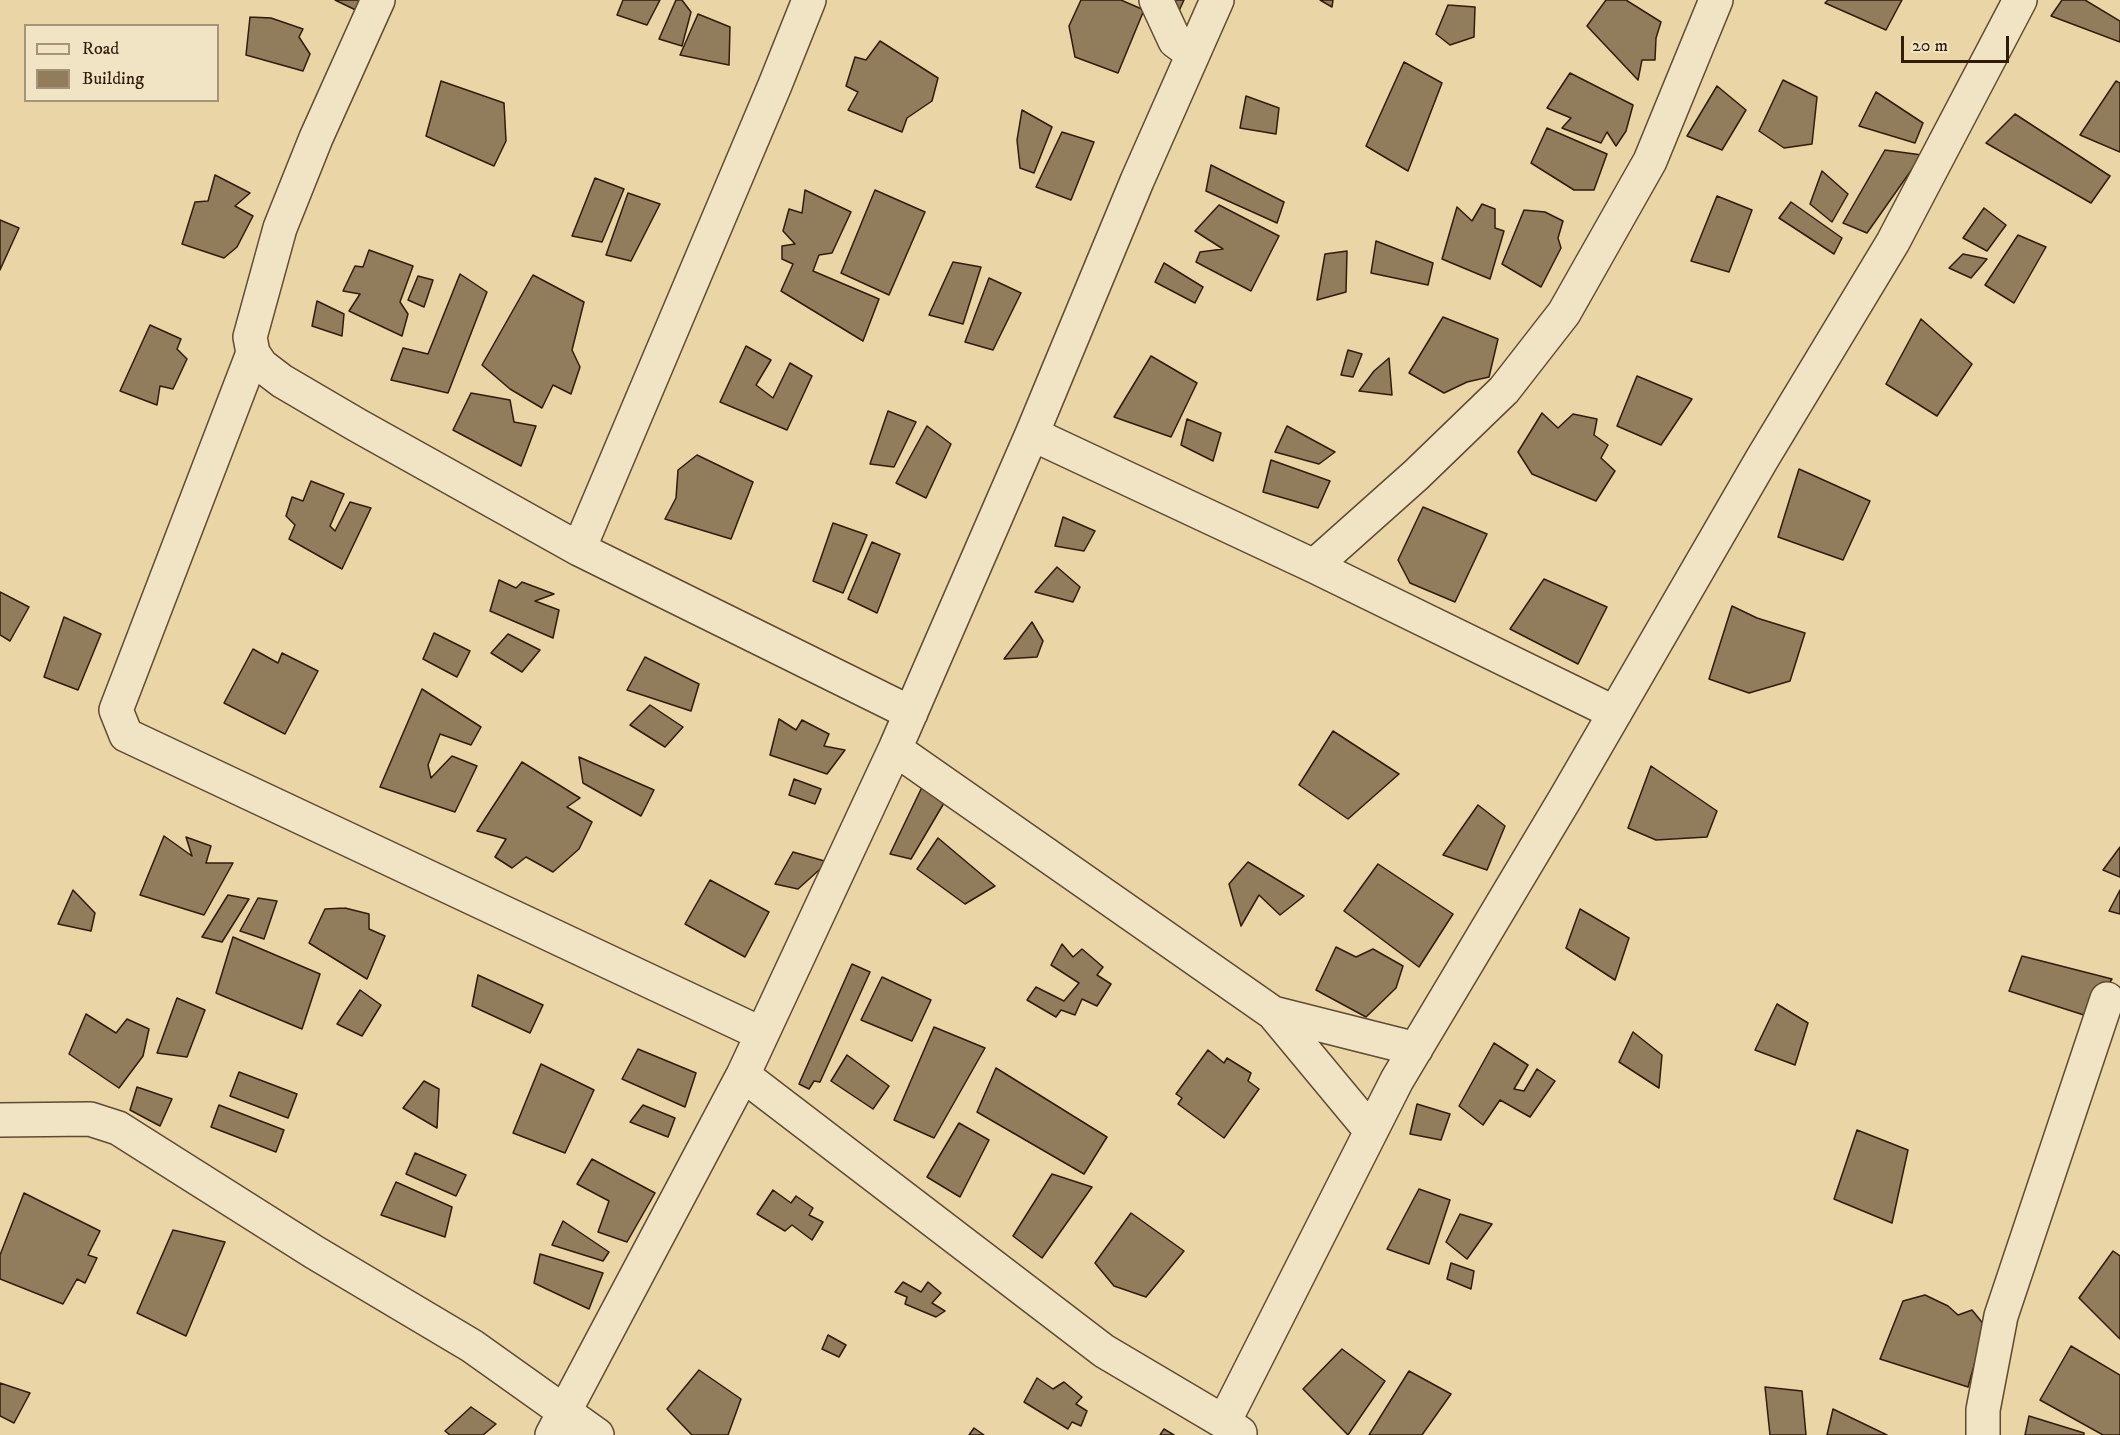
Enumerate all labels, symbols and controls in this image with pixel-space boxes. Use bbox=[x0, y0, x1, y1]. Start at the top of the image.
legend bbox=[24, 24, 219, 102]
scale bar bbox=[1904, 24, 2012, 62]
text: 20 m bbox=[1912, 35, 1948, 57]
text: Road bbox=[82, 38, 119, 60]
text: Building bbox=[82, 68, 144, 90]

